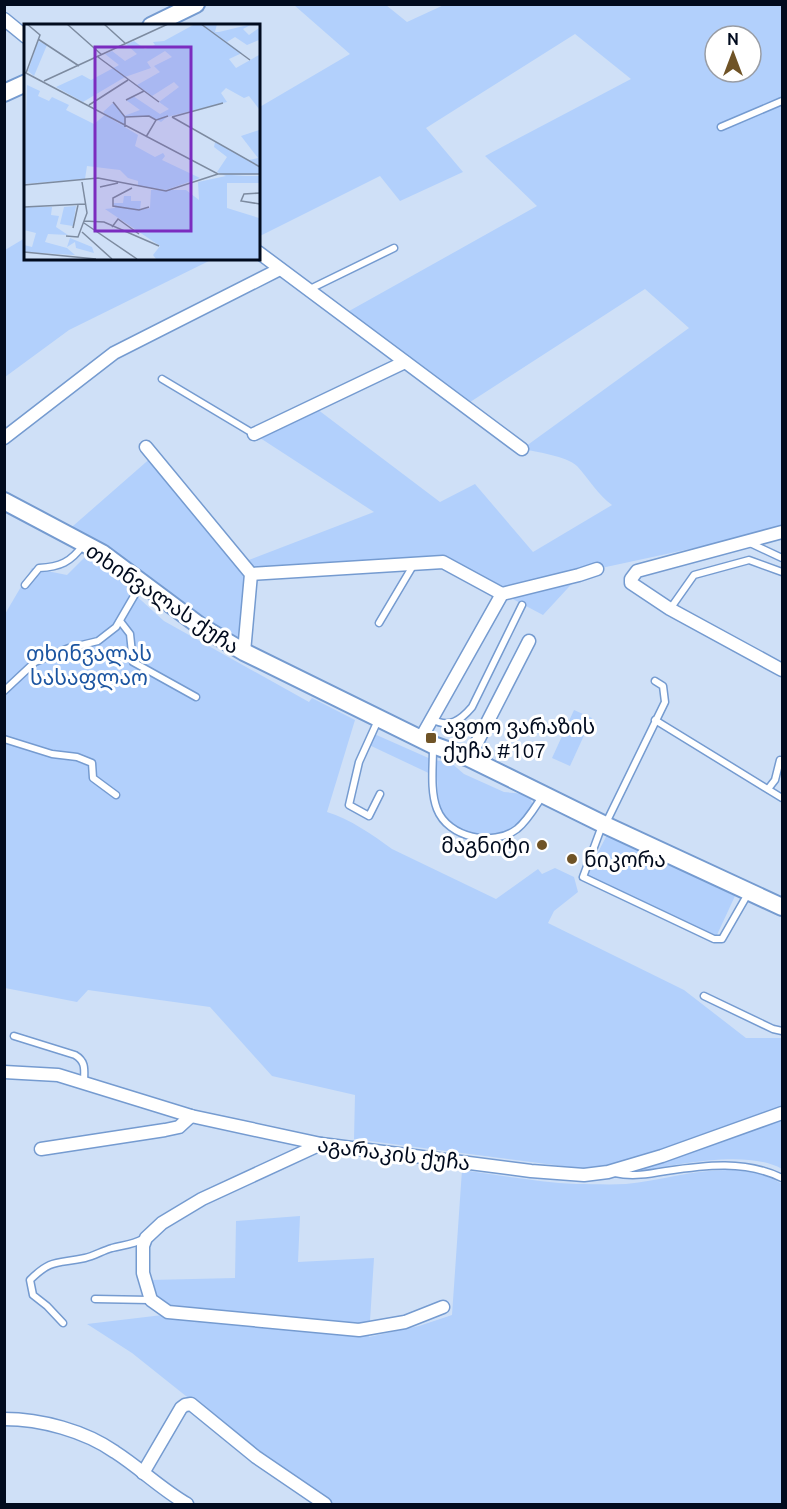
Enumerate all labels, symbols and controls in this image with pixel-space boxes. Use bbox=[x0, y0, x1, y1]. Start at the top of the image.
inset map bbox=[24, 24, 260, 260]
north arrow bbox=[703, 24, 763, 84]
text: N bbox=[727, 30, 739, 48]
street label: თხინვალას ქუჩა bbox=[81, 538, 244, 660]
park label: თხინვალას სასაფლაო bbox=[26, 641, 152, 691]
place label: ავთო ვარაზის ქუჩა #107 bbox=[443, 714, 595, 763]
marker: ავთო ვარაზის ქუჩა #107 bbox=[424, 731, 438, 745]
place label: მაგნიტი bbox=[441, 833, 530, 858]
marker: მაგნიტი bbox=[535, 838, 549, 852]
place label: ნიკორა bbox=[584, 847, 666, 872]
marker: ნიკორა bbox=[565, 852, 579, 866]
street label: აგარაკის ქუჩა bbox=[316, 1132, 472, 1175]

